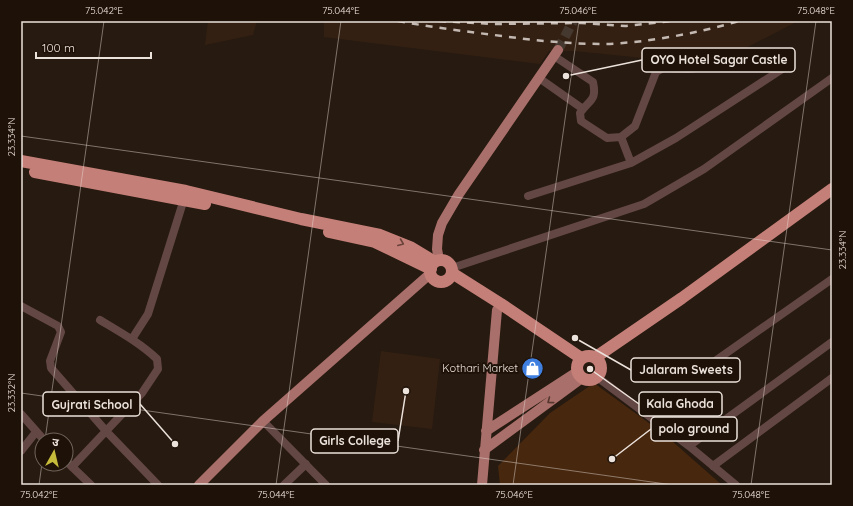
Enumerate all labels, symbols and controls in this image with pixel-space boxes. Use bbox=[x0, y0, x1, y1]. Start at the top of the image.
text: 75.042°E bbox=[85, 4, 123, 17]
text: 75.044°E bbox=[322, 4, 360, 17]
text: 75.046°E bbox=[559, 4, 597, 17]
text: 75.048°E bbox=[797, 4, 835, 17]
scale bar bbox=[36, 34, 151, 60]
text: 100 m bbox=[42, 40, 75, 55]
callout: OYO Hotel Sagar Castle bbox=[642, 48, 795, 72]
text: OYO Hotel Sagar Castle bbox=[650, 52, 788, 67]
text: 23.334°N bbox=[5, 118, 18, 156]
text: 23.334°N bbox=[836, 231, 849, 269]
one-way arrow bbox=[397, 239, 404, 247]
shop icon: Kothari Market bbox=[520, 355, 546, 381]
callout: Jalaram Sweets bbox=[631, 358, 740, 382]
place label: Kothari Market bbox=[442, 361, 518, 375]
text: Jalaram Sweets bbox=[639, 362, 733, 377]
text: 23.332°N bbox=[5, 373, 18, 413]
callout: Gujrati School bbox=[43, 392, 140, 416]
callout: Kala Ghoda bbox=[639, 392, 722, 416]
one-way arrow bbox=[548, 396, 555, 403]
text: Kala Ghoda bbox=[646, 396, 714, 411]
text: Gujrati School bbox=[51, 397, 133, 412]
callout: polo ground bbox=[651, 417, 737, 441]
text: polo ground bbox=[659, 421, 729, 436]
callout: Girls College bbox=[311, 429, 398, 453]
north arrow bbox=[34, 432, 74, 472]
text: Girls College bbox=[319, 433, 391, 448]
text: उ bbox=[51, 435, 60, 450]
text: 75.042°E bbox=[20, 488, 58, 501]
text: 75.044°E bbox=[257, 488, 295, 501]
text: 75.046°E bbox=[495, 488, 533, 501]
text: 75.048°E bbox=[732, 488, 770, 501]

